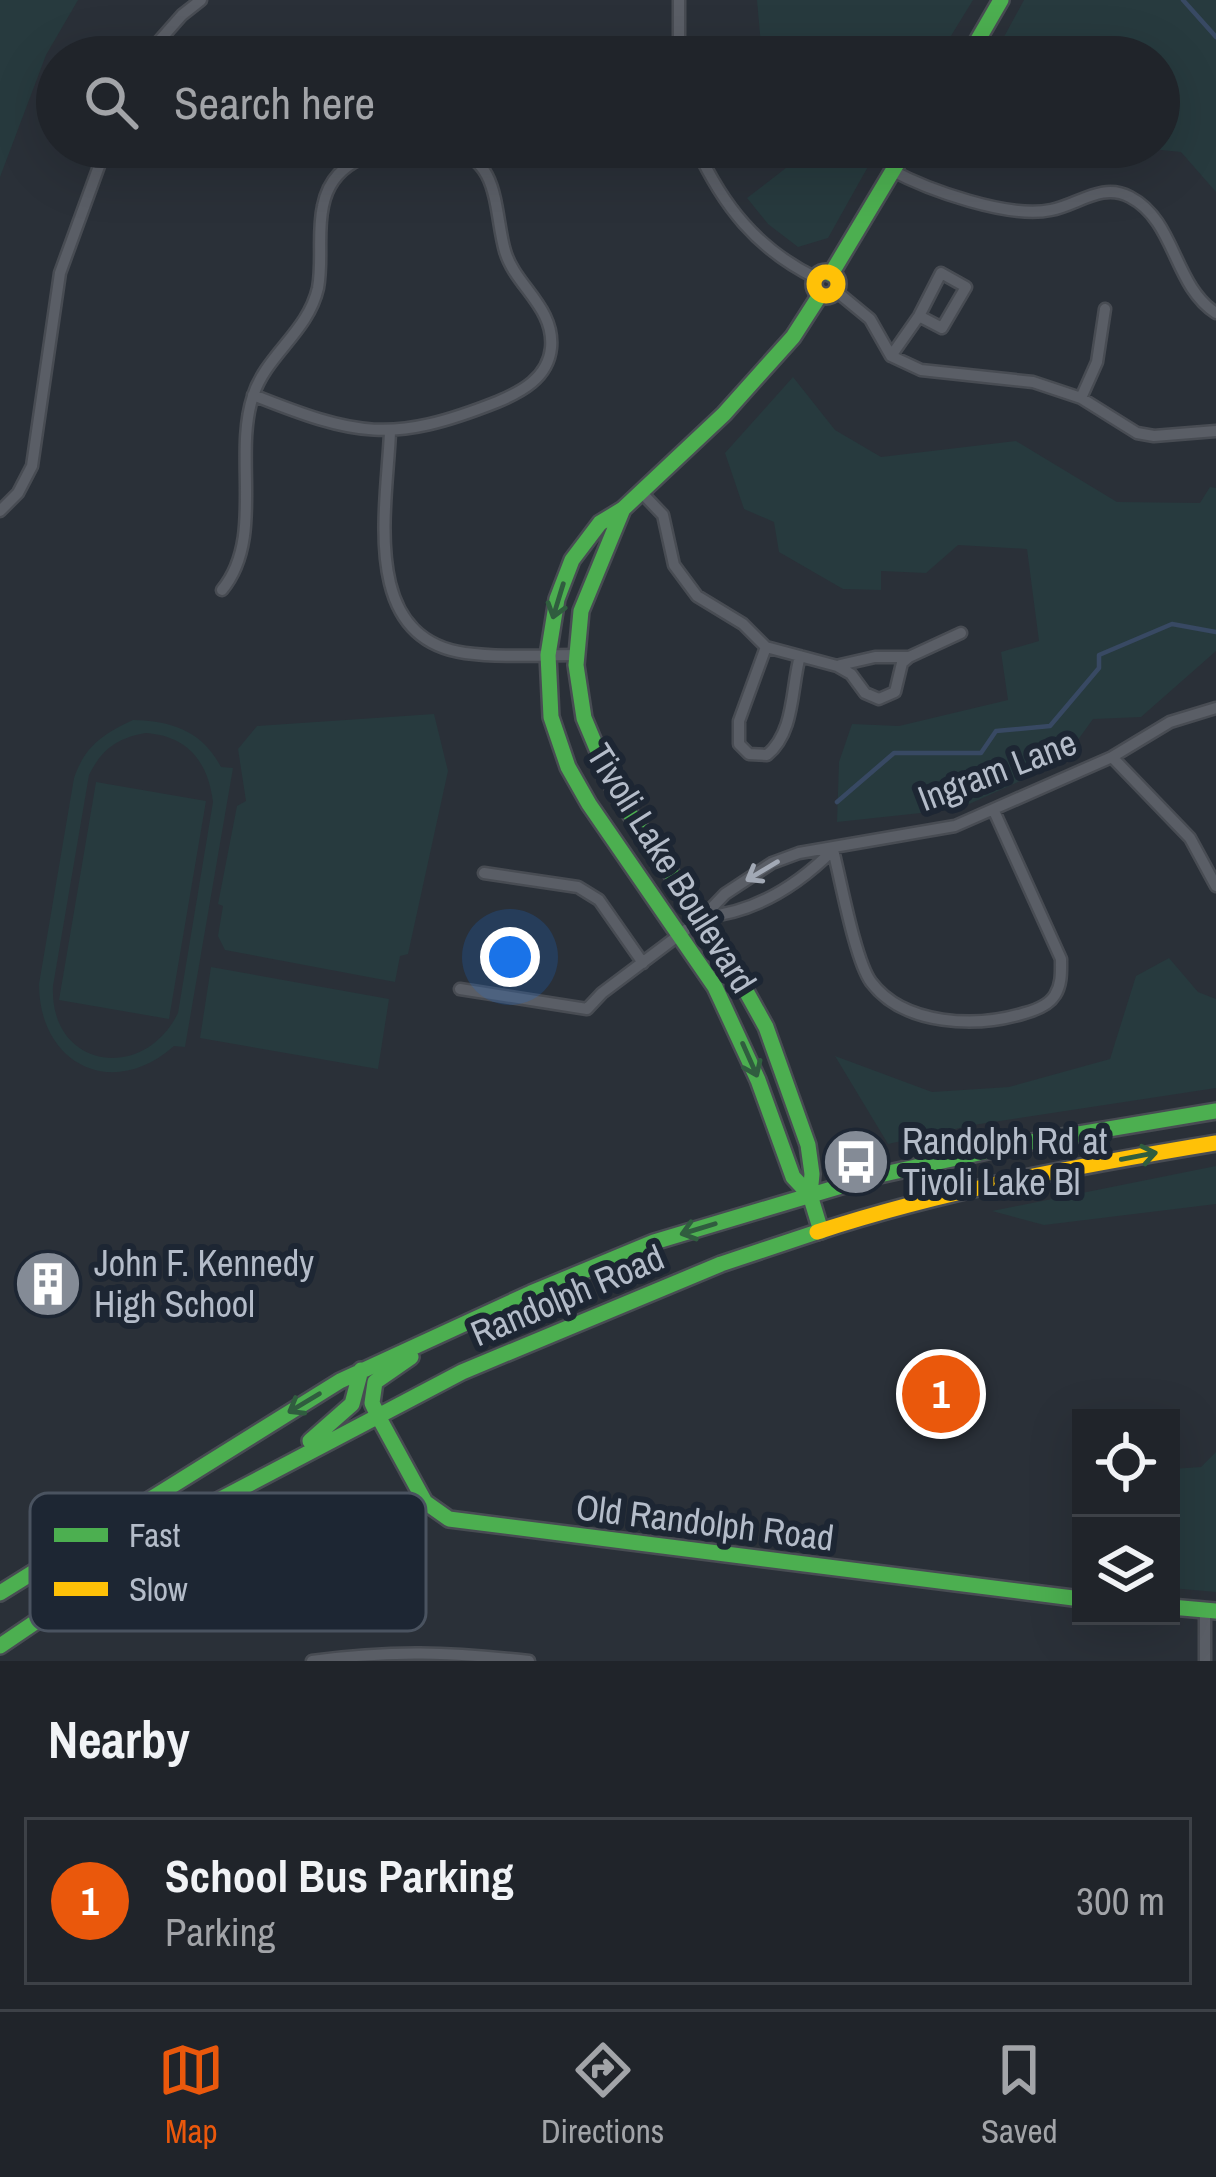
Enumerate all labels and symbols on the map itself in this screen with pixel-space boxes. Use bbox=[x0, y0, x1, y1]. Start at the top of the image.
one-way arrow bbox=[546, 581, 568, 619]
street label: Ingram Lane bbox=[911, 718, 1083, 822]
street label: Tivoli Lake Boulevard bbox=[576, 734, 768, 1002]
one-way arrow bbox=[745, 859, 780, 883]
your location bbox=[480, 927, 540, 987]
one-way arrow bbox=[740, 1041, 762, 1077]
place label: Randolph Rd at Tivoli Lake Bl bbox=[902, 1117, 1107, 1206]
bus stop icon: Randolph Rd at Tivoli Lake Bl bbox=[821, 1127, 891, 1197]
one-way arrow bbox=[1119, 1144, 1158, 1166]
one-way arrow bbox=[680, 1219, 718, 1241]
street label: Randolph Road bbox=[463, 1233, 671, 1357]
place label: John F. Kennedy High School bbox=[94, 1239, 314, 1328]
building icon: John F. Kennedy High School bbox=[13, 1249, 83, 1319]
pin: 1 bbox=[902, 1349, 980, 1439]
one-way arrow bbox=[288, 1391, 322, 1415]
street label: Old Randolph Road bbox=[573, 1482, 837, 1562]
legend bbox=[30, 1493, 426, 1631]
text: Fast bbox=[129, 1513, 180, 1557]
text: Slow bbox=[129, 1567, 188, 1611]

